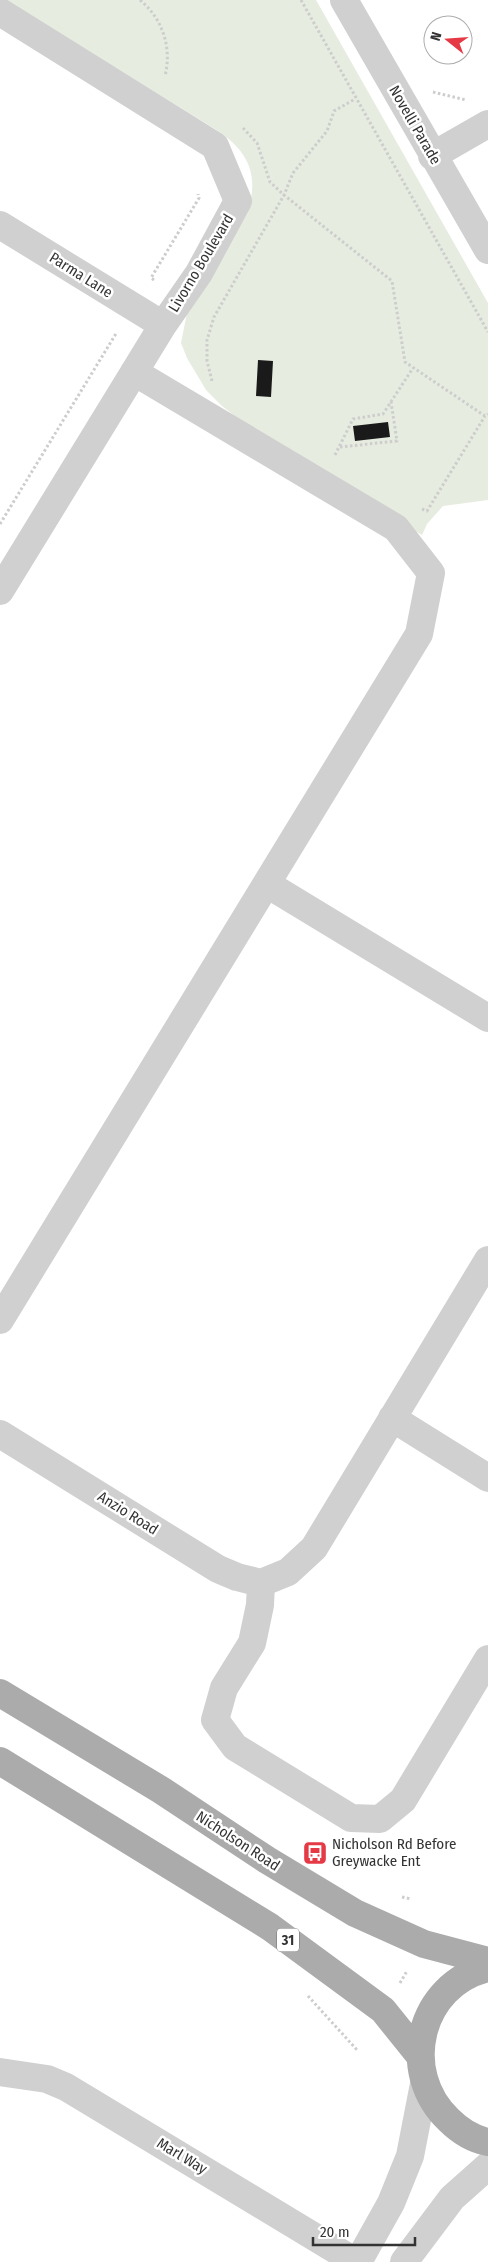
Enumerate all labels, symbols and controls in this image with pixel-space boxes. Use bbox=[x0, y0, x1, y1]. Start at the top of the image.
north arrow bbox=[423, 15, 473, 65]
text: N bbox=[427, 30, 445, 43]
street label: Novelli Parade bbox=[385, 82, 445, 168]
street label: Livorno Boulevard bbox=[165, 211, 237, 315]
street label: Parma Lane bbox=[46, 248, 116, 302]
street label: Anzio Road bbox=[94, 1487, 162, 1539]
street label: Nicholson Road bbox=[193, 1807, 283, 1875]
place label: Nicholson Rd Before Greywacke Ent bbox=[332, 1835, 456, 1870]
bus stop icon: Nicholson Rd Before Greywacke Ent bbox=[302, 1840, 328, 1866]
road number: 31 bbox=[277, 1928, 299, 1952]
street label: Marl Way bbox=[154, 2134, 211, 2178]
scale bar bbox=[313, 2214, 416, 2246]
text: 20 m bbox=[320, 2223, 350, 2241]

